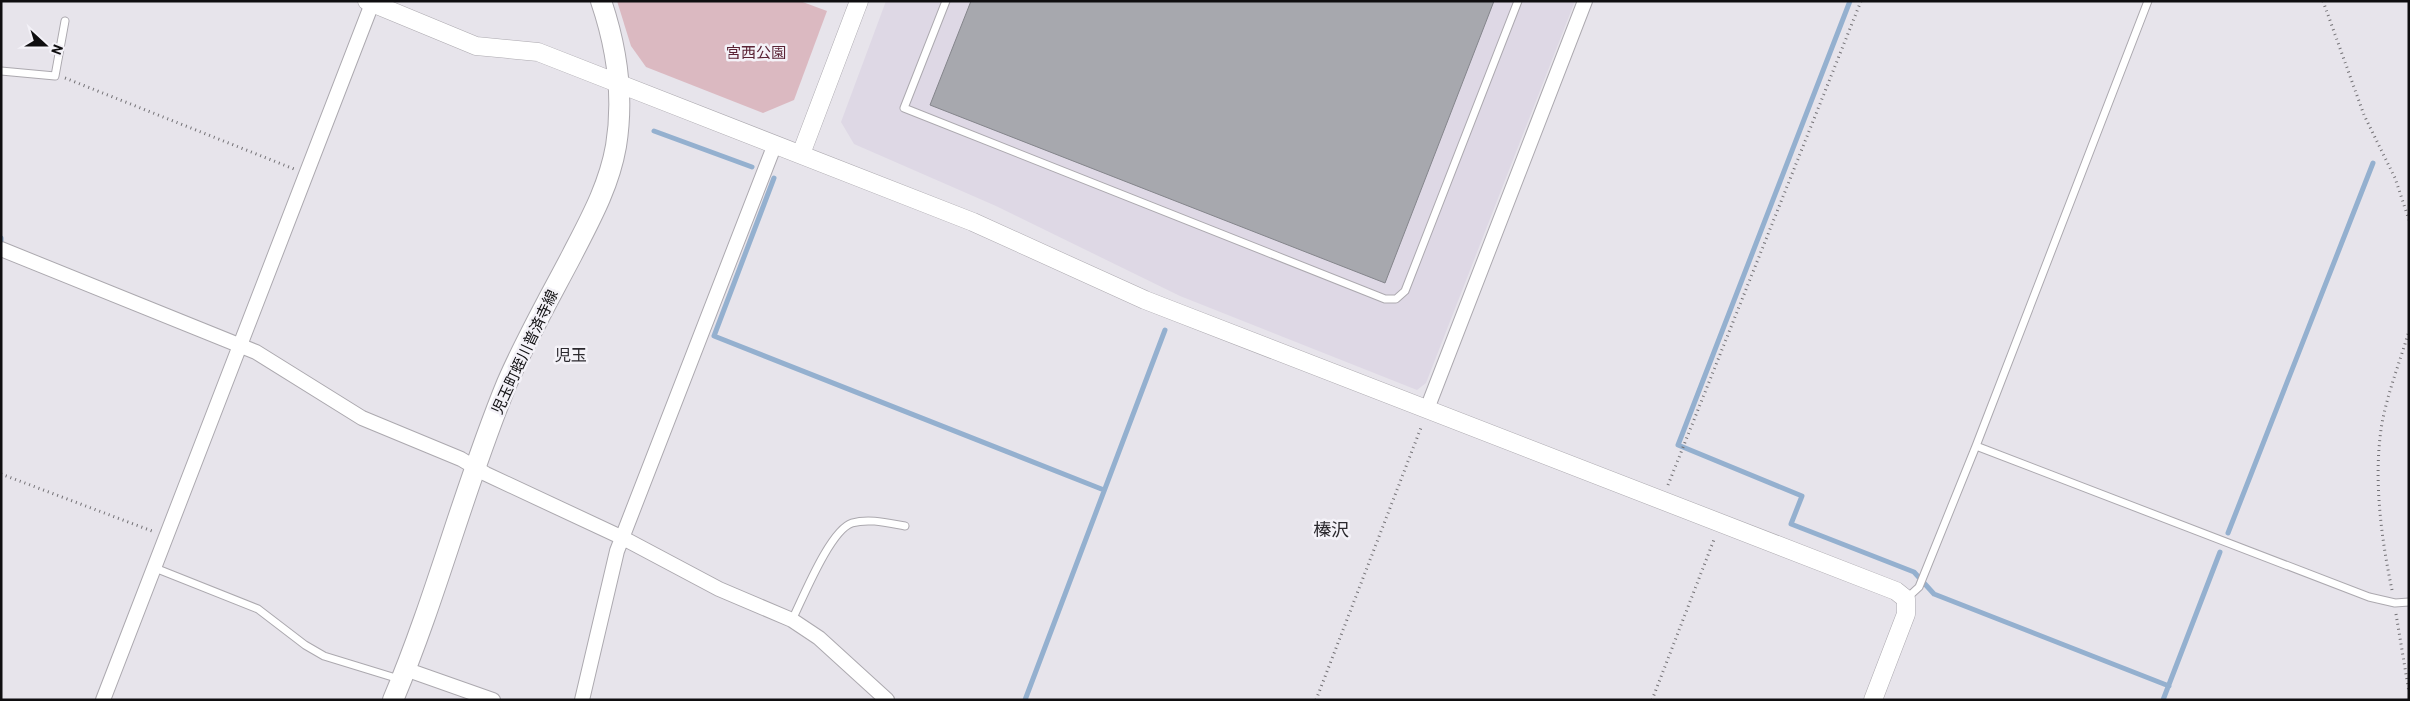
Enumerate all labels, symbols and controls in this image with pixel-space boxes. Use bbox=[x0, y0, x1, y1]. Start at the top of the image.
north arrow bbox=[20, 20, 70, 70]
text: N bbox=[48, 42, 67, 57]
park label: 宮西公園 bbox=[726, 43, 786, 61]
street label: 児玉町蛭川普済寺線 bbox=[487, 287, 561, 417]
district label: 児玉 bbox=[555, 345, 587, 364]
district label: 榛沢 bbox=[1313, 518, 1349, 540]

